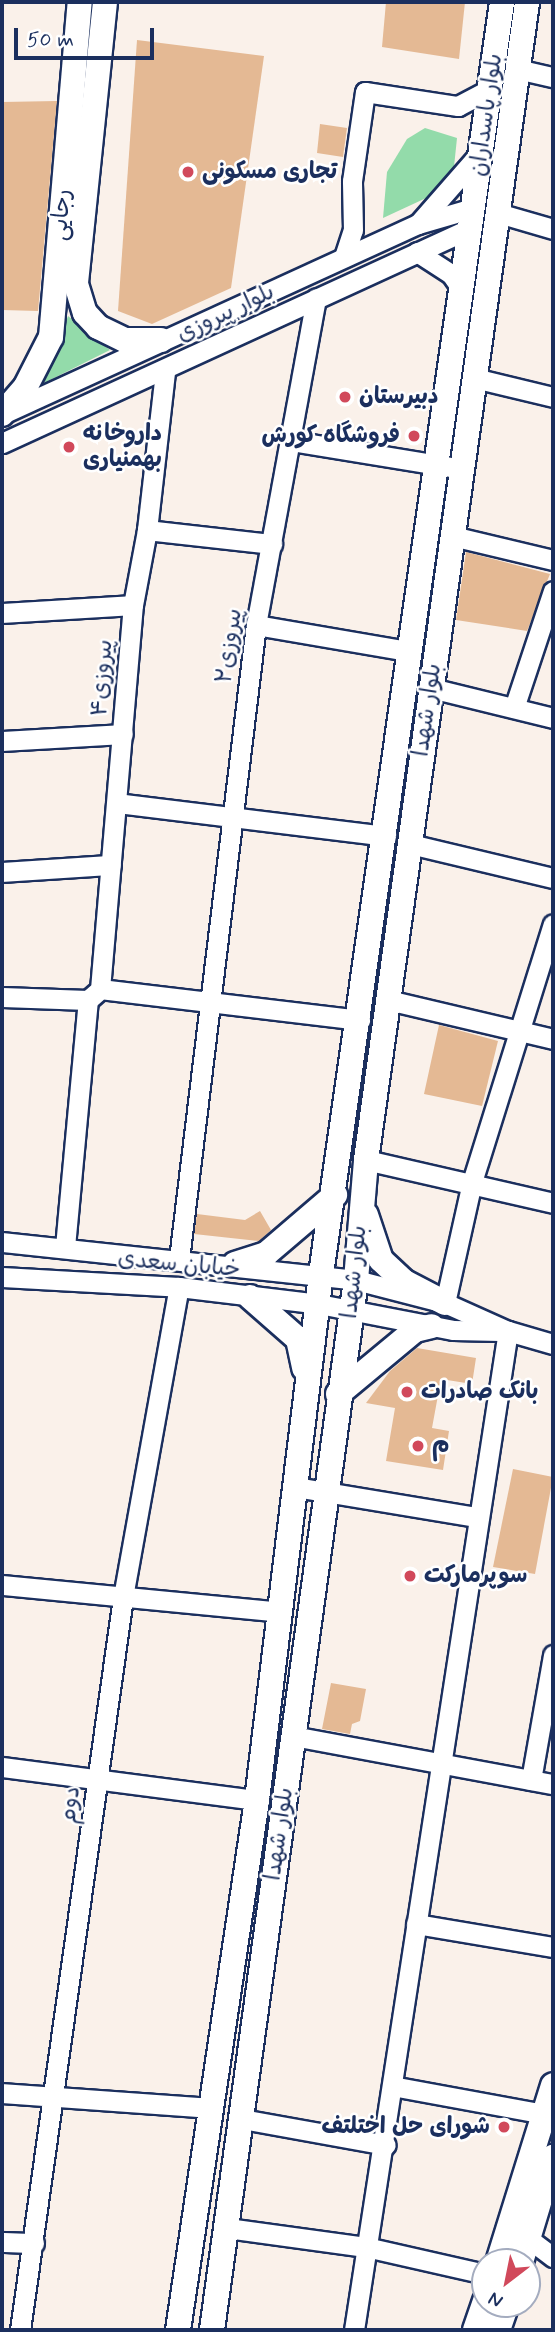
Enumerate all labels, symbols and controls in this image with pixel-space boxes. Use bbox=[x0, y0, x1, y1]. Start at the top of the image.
scale bar bbox=[18, 14, 158, 58]
text: 50 m bbox=[27, 26, 74, 54]
street label: بلوار پاسداران bbox=[465, 52, 509, 178]
place label: تجاری مسکونی bbox=[202, 158, 337, 186]
marker: تجاری مسکونی bbox=[180, 164, 196, 180]
street label: رجایی bbox=[46, 188, 78, 242]
street label: بلوار پیروزی bbox=[173, 279, 279, 349]
place label: دبیرستان bbox=[359, 383, 438, 411]
marker: دبیرستان bbox=[337, 389, 353, 405]
place label: داروخانه بهمنیاری bbox=[83, 420, 162, 474]
place label: فروشگاه کورش bbox=[261, 422, 400, 450]
marker: فروشگاه کورش bbox=[406, 428, 422, 444]
marker: داروخانه بهمنیاری bbox=[61, 439, 77, 455]
street label: پیروزی۲ bbox=[211, 607, 249, 685]
street label: پیروزی۴ bbox=[87, 639, 119, 717]
street label: بلوار شهدا bbox=[408, 662, 448, 758]
street label: بلوار شهدا bbox=[336, 1224, 374, 1320]
street label: خیابان سعدی bbox=[117, 1246, 241, 1284]
place label: بانک صادرات bbox=[421, 1378, 539, 1406]
marker: بانک صادرات bbox=[399, 1384, 415, 1400]
place label: م bbox=[432, 1432, 450, 1460]
marker: م bbox=[410, 1438, 426, 1454]
place label: سوپرمارکت bbox=[424, 1562, 527, 1590]
marker: سوپرمارکت bbox=[402, 1568, 418, 1584]
street label: دوم bbox=[55, 1785, 87, 1825]
street label: بلوار شهدا bbox=[260, 1786, 300, 1882]
place label: شورای حل اختلتف bbox=[322, 2113, 490, 2141]
marker: شورای حل اختلتف bbox=[496, 2119, 512, 2135]
north arrow bbox=[471, 2248, 541, 2318]
text: N bbox=[484, 2286, 508, 2313]

